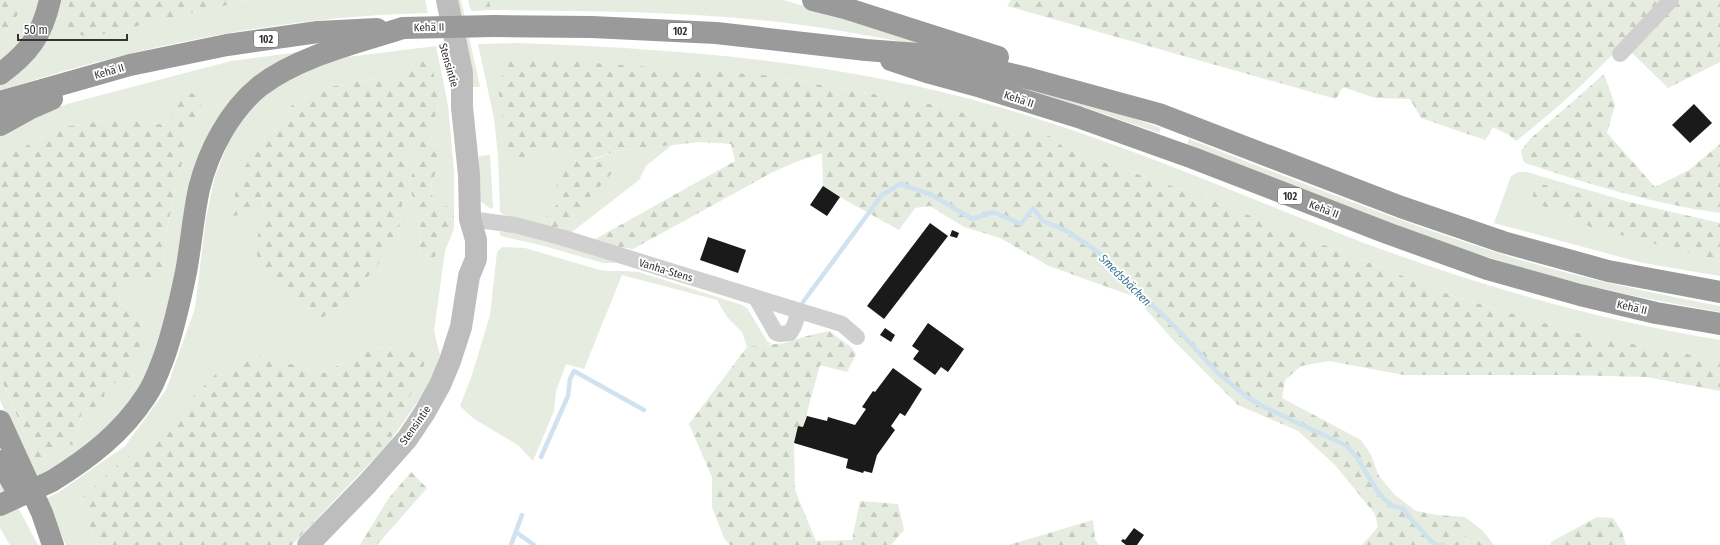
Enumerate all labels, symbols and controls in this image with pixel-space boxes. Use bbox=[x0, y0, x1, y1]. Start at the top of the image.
scale bar bbox=[18, 16, 127, 42]
street label: Kehä II bbox=[414, 21, 444, 34]
text: 50 m bbox=[24, 23, 48, 37]
road number: 102 bbox=[668, 23, 692, 39]
road number: 102 bbox=[254, 31, 278, 47]
street label: Stensintie bbox=[436, 42, 461, 89]
street label: Kehä II bbox=[93, 61, 126, 82]
street label: Kehä II bbox=[1002, 89, 1035, 110]
road number: 102 bbox=[1278, 188, 1302, 204]
street label: Kehä II bbox=[1307, 198, 1340, 221]
water label: Smedsbäcken bbox=[1095, 250, 1154, 309]
street label: Vanha-Stens bbox=[637, 256, 695, 285]
street label: Kehä II bbox=[1615, 298, 1648, 317]
street label: Stensintie bbox=[397, 403, 434, 448]

